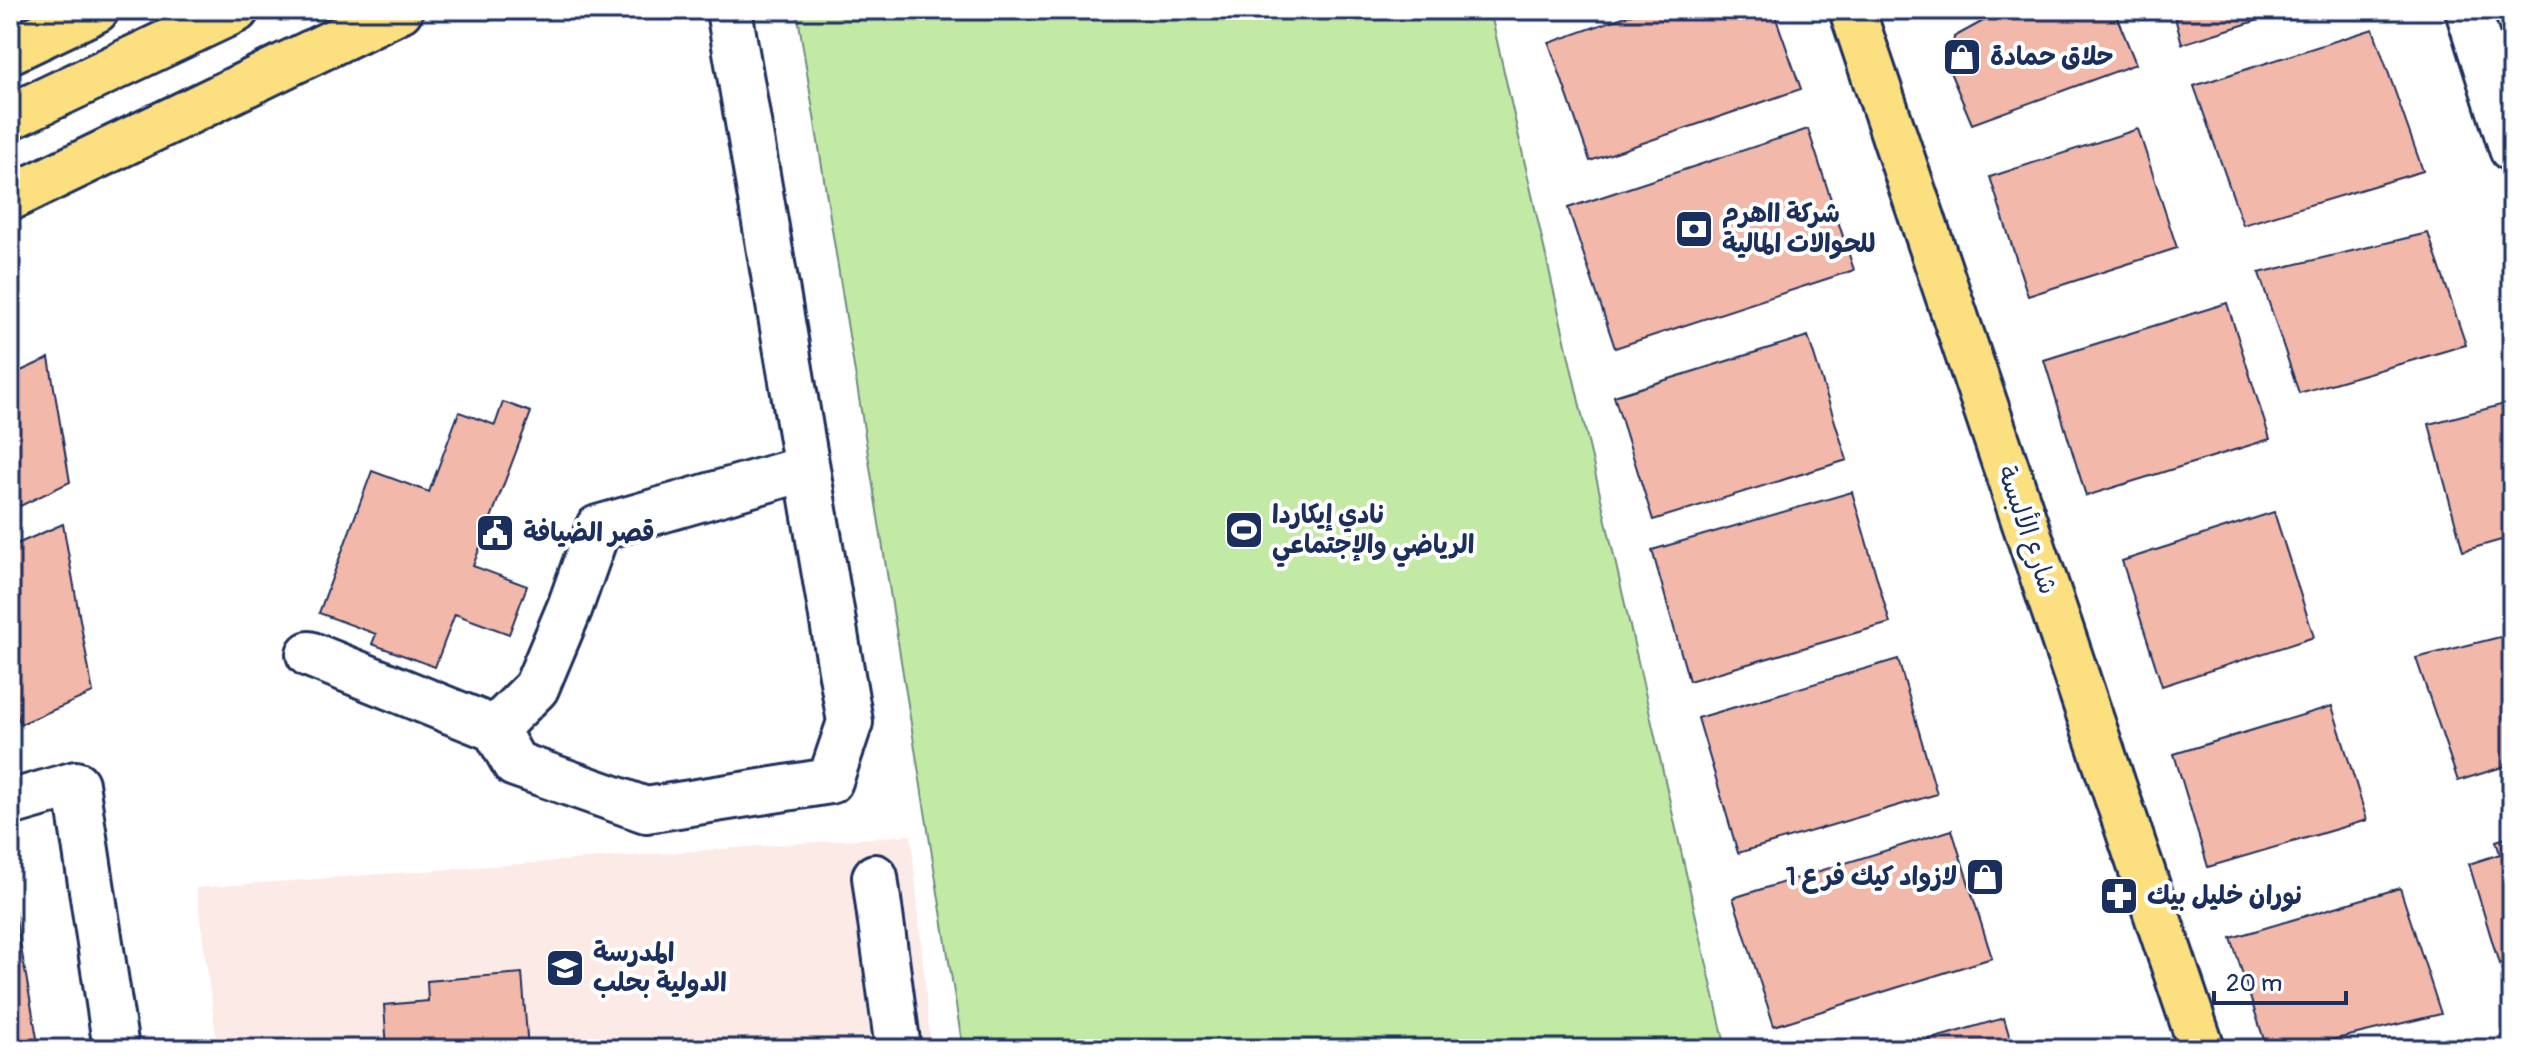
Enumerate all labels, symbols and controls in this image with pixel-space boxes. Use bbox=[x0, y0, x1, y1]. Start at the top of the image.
shop icon: حلاق حمادة bbox=[1941, 36, 1983, 78]
place label: حلاق حمادة bbox=[1990, 41, 2114, 73]
place label: شركة ااهرم للحوالات المالية bbox=[1722, 198, 1875, 260]
bank icon: شركة ااهرم للحوالات المالية bbox=[1673, 208, 1715, 250]
street label: شارع الألبسة bbox=[1989, 460, 2067, 599]
place label: نادي إيكاردا الرياضي والإجتماعي bbox=[1272, 499, 1474, 568]
sports icon: نادي إيكاردا الرياضي والإجتماعي bbox=[1223, 509, 1265, 551]
public building icon: قصر الضيافة bbox=[474, 512, 516, 554]
place label: قصر الضيافة bbox=[523, 517, 655, 549]
shop icon: لازواد كيك فرع 1 bbox=[1964, 856, 2006, 898]
place label: لازواد كيك فرع 1 bbox=[1786, 861, 1957, 894]
pharmacy icon: نوران خليل بيك bbox=[2098, 875, 2140, 917]
place label: نوران خليل بيك bbox=[2147, 880, 2304, 912]
place label: المدرسة الدولية بحلب bbox=[593, 937, 727, 999]
school or university icon: المدرسة الدولية بحلب bbox=[544, 947, 586, 989]
scale bar bbox=[2214, 955, 2346, 1005]
text: 20 m bbox=[2226, 969, 2282, 998]

